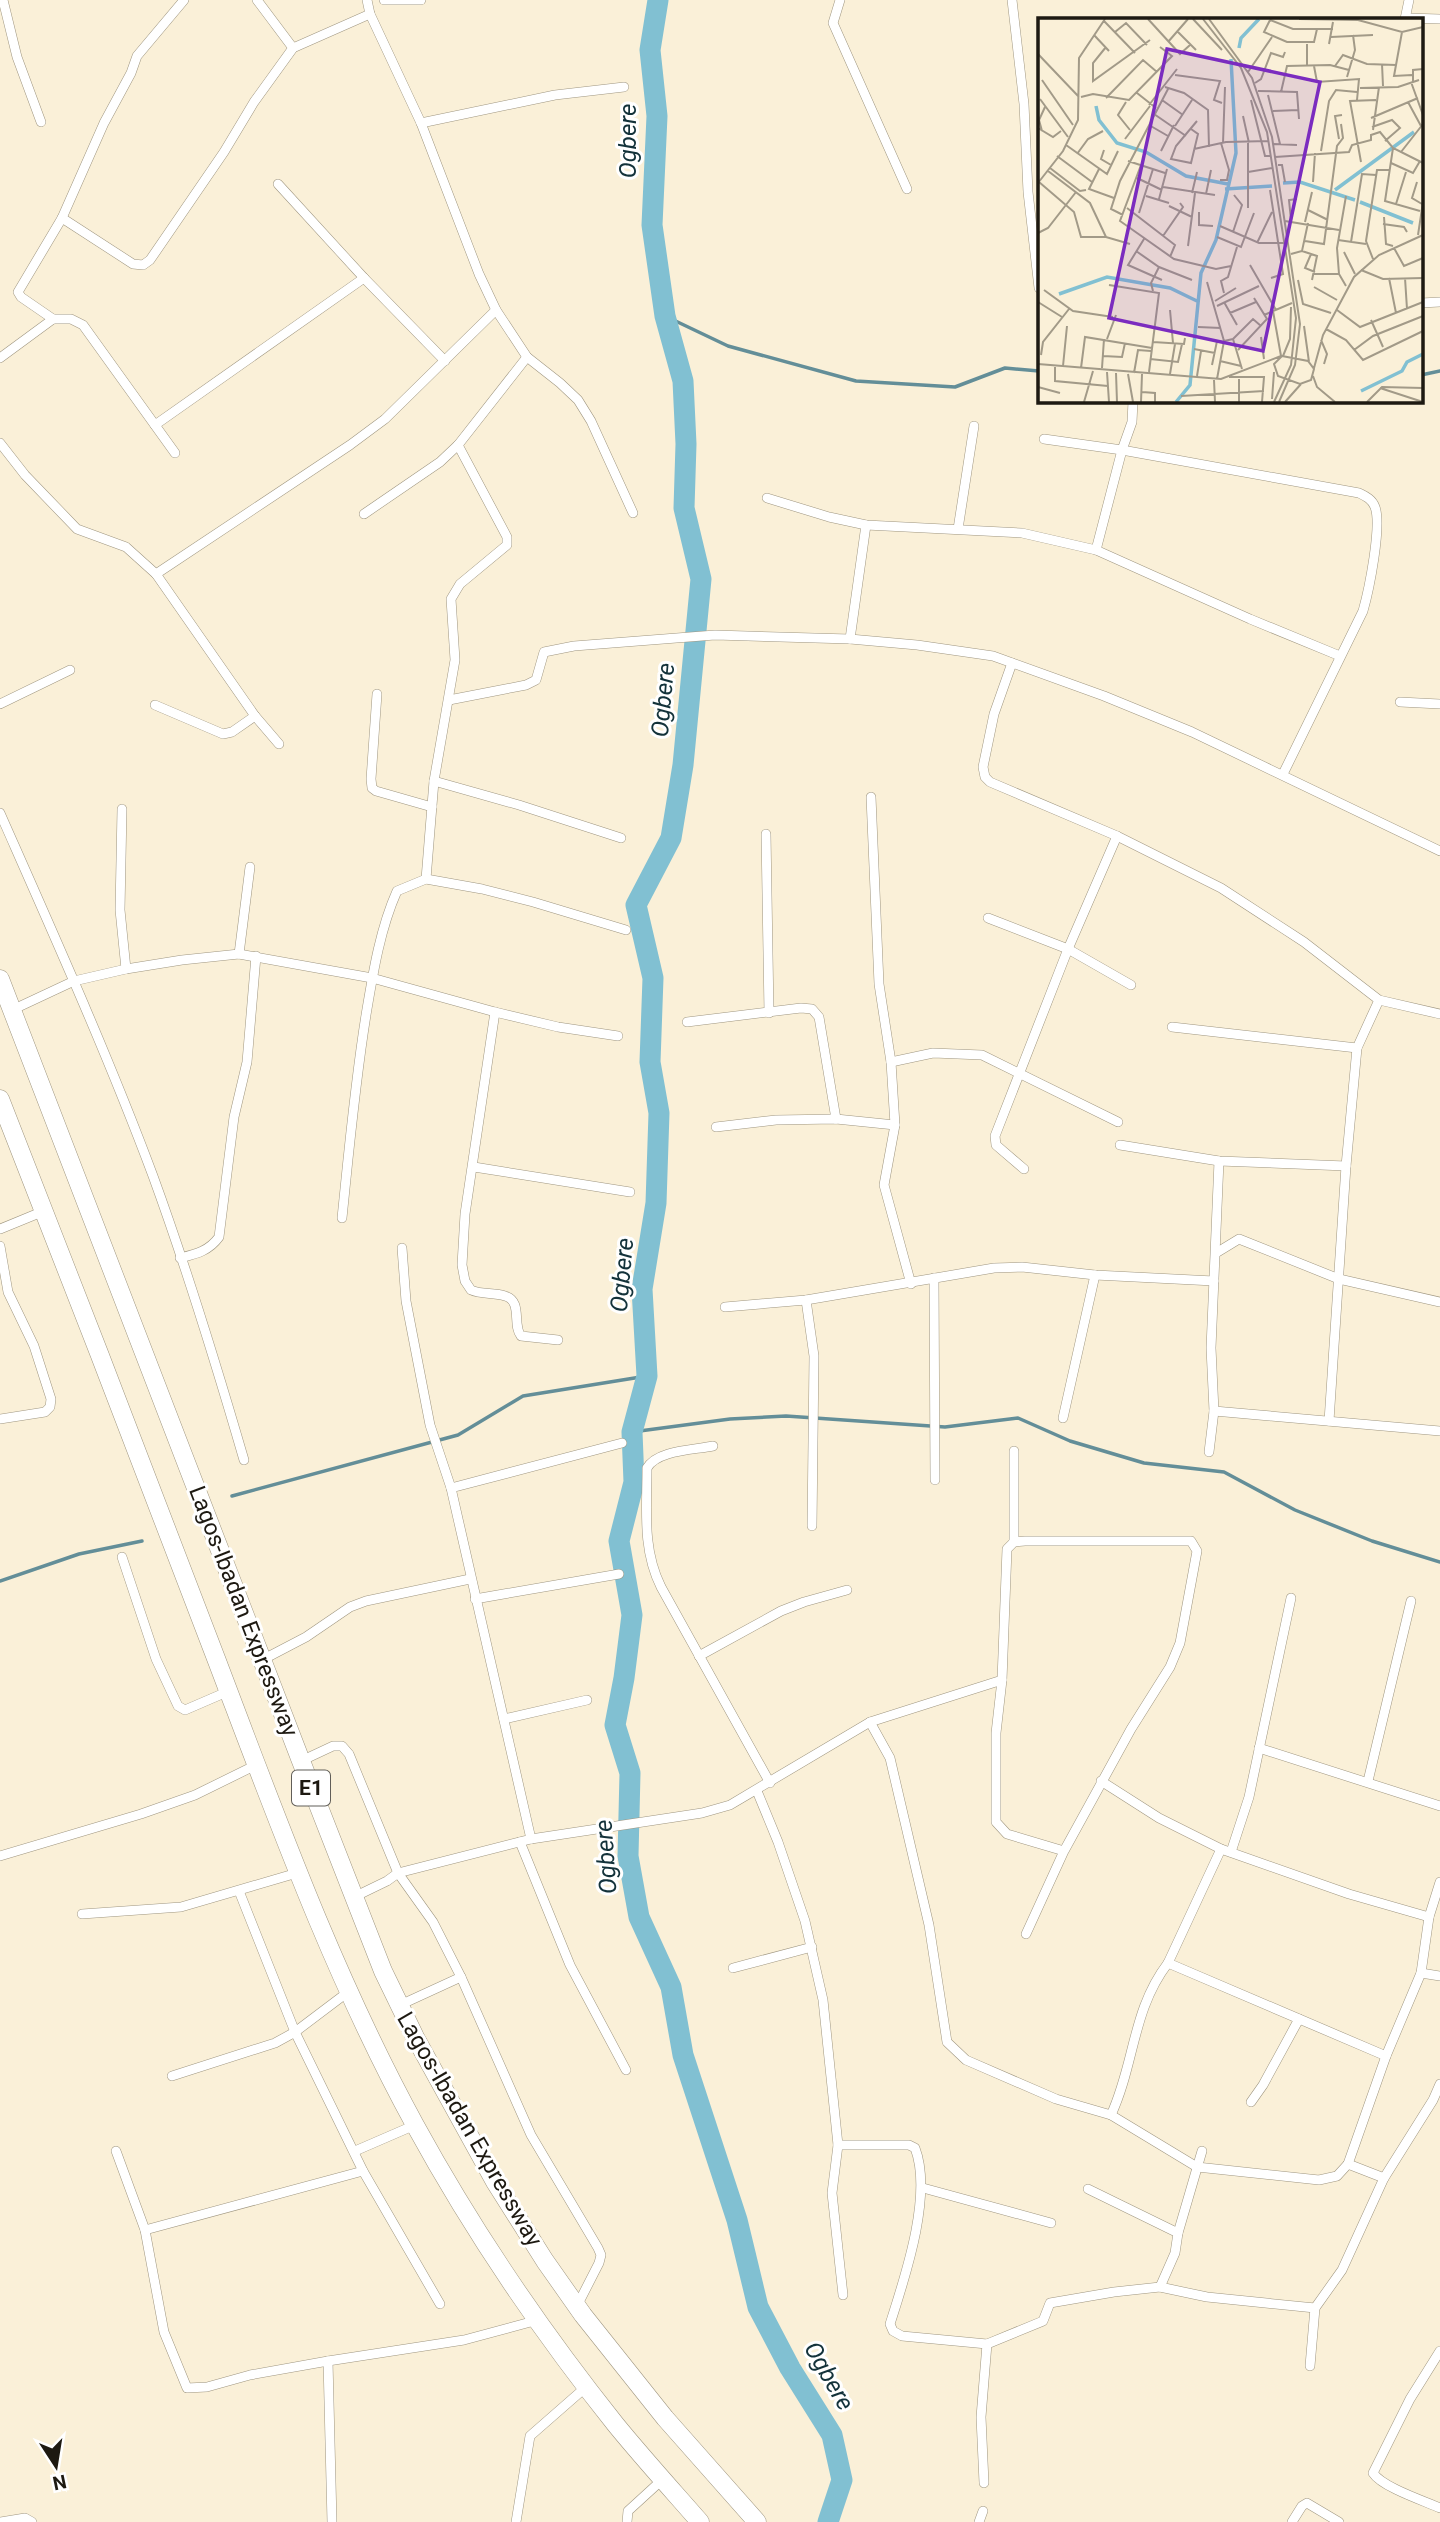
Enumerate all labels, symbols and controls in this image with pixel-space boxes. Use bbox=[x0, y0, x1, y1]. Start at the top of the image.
inset map bbox=[1038, 18, 1422, 402]
water label: Ogbere bbox=[614, 104, 642, 178]
water label: Ogbere bbox=[646, 662, 680, 738]
water label: Ogbere bbox=[605, 1237, 639, 1313]
street label: Lagos-Ibadan Expressway bbox=[183, 1482, 304, 1740]
road number: E1 bbox=[292, 1770, 330, 1806]
water label: Ogbere bbox=[589, 1819, 623, 1895]
street label: Lagos-Ibadan Expressway bbox=[391, 2007, 548, 2251]
water label: Ogbere bbox=[798, 2337, 860, 2415]
north arrow bbox=[21, 2431, 91, 2501]
text: N bbox=[50, 2469, 68, 2495]

